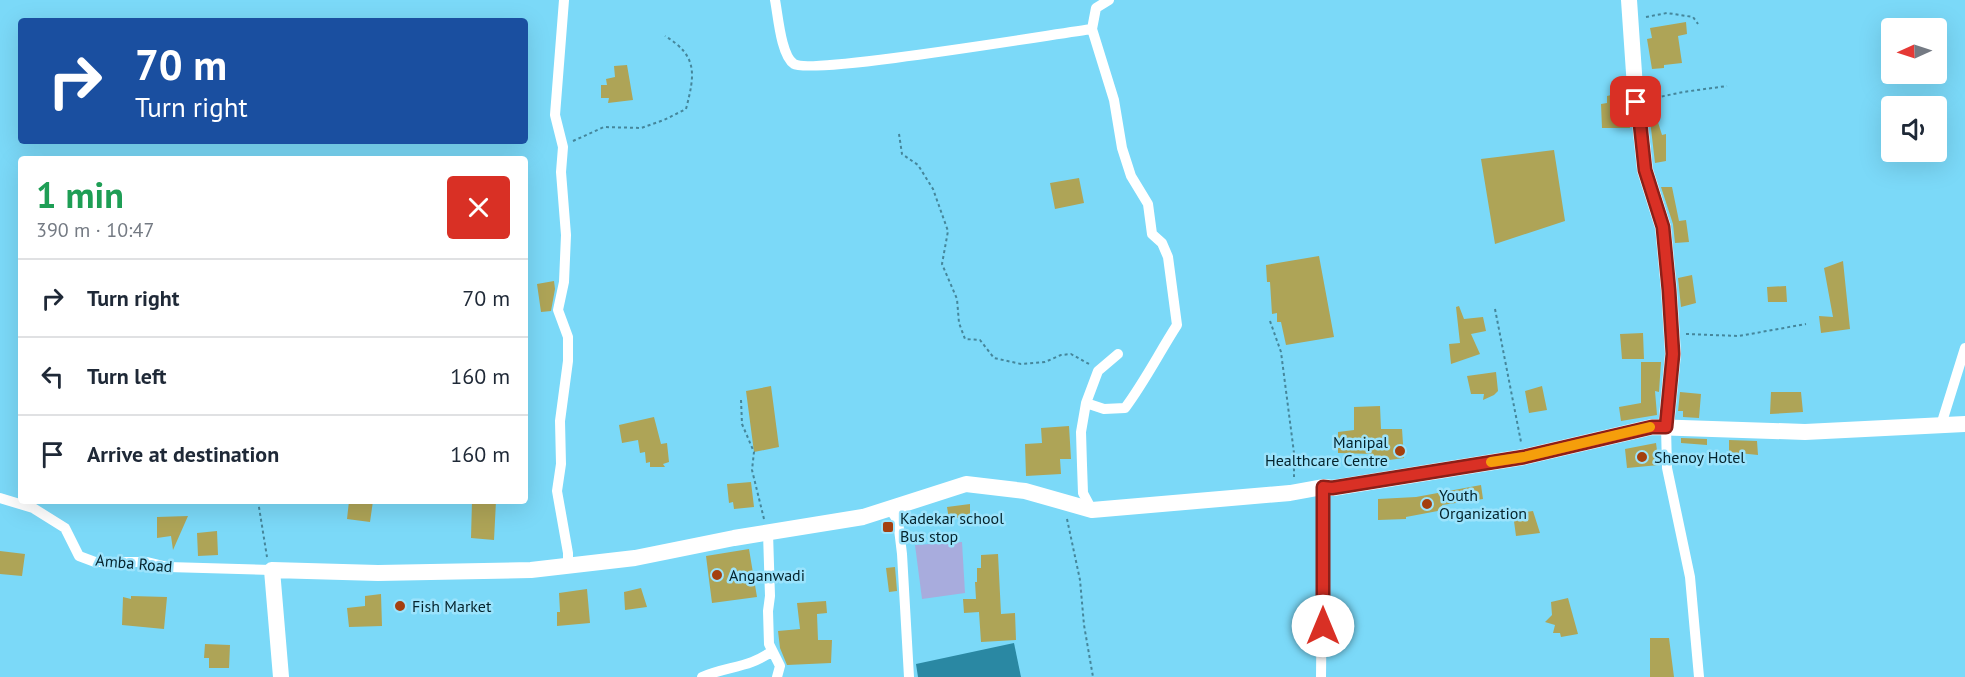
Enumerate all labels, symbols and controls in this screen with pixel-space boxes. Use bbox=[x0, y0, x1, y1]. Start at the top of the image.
north arrow bbox=[1881, 18, 1947, 84]
map controls bbox=[1881, 18, 1947, 162]
text: 70 m bbox=[135, 37, 227, 92]
icon: right bbox=[36, 42, 114, 120]
pin bbox=[1610, 76, 1661, 127]
icon: arrive bbox=[1619, 85, 1652, 118]
text: Turn right bbox=[135, 90, 248, 124]
button: sound bbox=[1881, 96, 1947, 162]
text: 1 min bbox=[36, 171, 124, 218]
button: close bbox=[447, 176, 510, 239]
text: 390 m · 10:47 bbox=[36, 217, 154, 243]
icon: right bbox=[36, 282, 69, 315]
text: Turn right bbox=[87, 284, 179, 312]
text: 70 m bbox=[462, 284, 510, 312]
icon: left bbox=[36, 360, 69, 393]
text: Turn left bbox=[87, 362, 167, 390]
text: 160 m bbox=[450, 362, 510, 390]
place label: Manipal Healthcare Centre bbox=[1265, 432, 1388, 470]
icon: arrive bbox=[36, 438, 69, 471]
text: Arrive at destination bbox=[87, 440, 279, 468]
text: 160 m bbox=[450, 440, 510, 468]
marker: Manipal Healthcare Centre bbox=[1393, 444, 1407, 458]
place label: Shenoy Hotel bbox=[1654, 447, 1745, 467]
marker: Shenoy Hotel bbox=[1635, 450, 1649, 464]
place label: Youth Organization bbox=[1439, 485, 1527, 523]
marker: Youth Organization bbox=[1420, 497, 1434, 511]
place label: Kadekar school Bus stop bbox=[900, 508, 1004, 546]
marker: Kadekar school Bus stop bbox=[881, 520, 895, 534]
street label: Amba Road bbox=[95, 550, 173, 576]
place label: Anganwadi bbox=[729, 565, 805, 585]
marker: Anganwadi bbox=[710, 568, 724, 582]
position arrow bbox=[1291, 594, 1355, 658]
place label: Fish Market bbox=[412, 596, 492, 616]
marker: Fish Market bbox=[393, 599, 407, 613]

